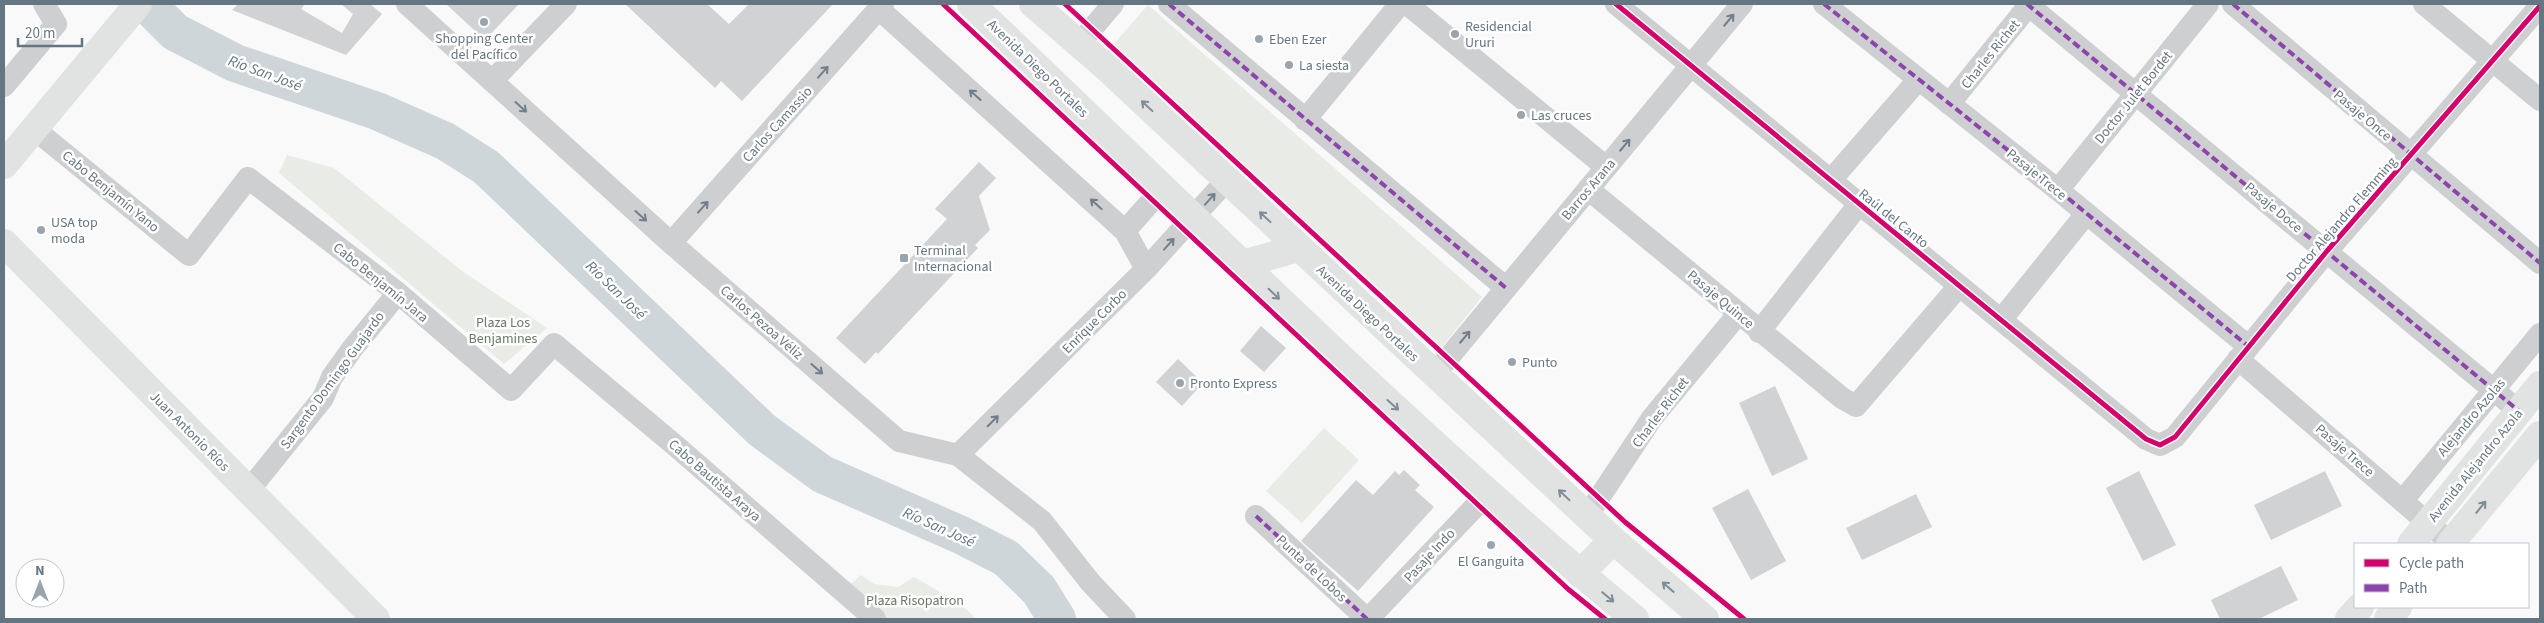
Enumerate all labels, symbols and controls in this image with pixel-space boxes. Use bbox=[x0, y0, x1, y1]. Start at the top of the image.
one-way arrow bbox=[1723, 14, 1734, 27]
scale bar bbox=[18, 15, 81, 47]
street label: Avenida Diego Portales bbox=[982, 15, 1092, 122]
marker: Shopping Center del Pacífico bbox=[478, 16, 490, 28]
street label: Charles Richet bbox=[1957, 16, 2025, 93]
place label: Residencial Ururi bbox=[1465, 17, 1532, 53]
text: 20 m bbox=[25, 23, 55, 44]
marker: Residencial Ururi bbox=[1449, 28, 1461, 40]
place label: Shopping Center del Pacífico bbox=[435, 29, 533, 65]
place label: Eben Ezer bbox=[1269, 30, 1327, 50]
marker: Eben Ezer bbox=[1253, 33, 1265, 45]
street label: Doctor Julet Bordet bbox=[2090, 47, 2178, 148]
water label: Río San José bbox=[225, 50, 305, 97]
place label: La siesta bbox=[1299, 56, 1349, 76]
marker: La siesta bbox=[1283, 59, 1295, 71]
one-way arrow bbox=[817, 66, 829, 79]
street label: Carlos Camassio bbox=[738, 82, 817, 167]
street label: Pasaje Once bbox=[2329, 85, 2396, 146]
one-way arrow bbox=[968, 90, 981, 101]
one-way arrow bbox=[1141, 100, 1153, 112]
one-way arrow bbox=[515, 101, 528, 113]
place label: Las cruces bbox=[1531, 106, 1591, 126]
marker: Las cruces bbox=[1515, 109, 1527, 121]
one-way arrow bbox=[1619, 139, 1630, 152]
street label: Pasaje Trece bbox=[2002, 144, 2071, 205]
street label: Cabo Benjamín Yano bbox=[57, 146, 163, 237]
street label: Doctor Alejandro Flemming bbox=[2282, 153, 2402, 287]
street label: Barros Arana bbox=[1557, 154, 1621, 225]
street label: Pasaje Doce bbox=[2240, 178, 2307, 238]
street label: Raúl del Canto bbox=[1854, 184, 1933, 253]
one-way arrow bbox=[1204, 192, 1216, 205]
one-way arrow bbox=[1089, 198, 1102, 210]
one-way arrow bbox=[697, 200, 709, 213]
one-way arrow bbox=[635, 211, 648, 222]
one-way arrow bbox=[1259, 212, 1272, 223]
place label: USA top moda bbox=[51, 213, 98, 249]
marker: USA top moda bbox=[35, 224, 47, 236]
street label: Cabo Benjamín Jara bbox=[328, 238, 432, 327]
one-way arrow bbox=[1163, 238, 1175, 251]
place label: Terminal Internacional bbox=[914, 241, 993, 277]
marker: Terminal Internacional bbox=[898, 252, 910, 264]
water label: Río San José bbox=[581, 256, 651, 325]
street label: Avenida Diego Portales bbox=[1312, 261, 1423, 367]
street label: Pasaje Quince bbox=[1683, 266, 1758, 334]
street label: Carlos Pezoa Véliz bbox=[715, 281, 807, 365]
street label: Enrique Corbo bbox=[1058, 285, 1132, 359]
one-way arrow bbox=[1268, 288, 1281, 300]
street label: Sargento Domingo Guajardo bbox=[276, 308, 390, 453]
park label: Plaza Los Benjamines bbox=[469, 313, 538, 349]
one-way arrow bbox=[1459, 331, 1471, 344]
place label: Punto bbox=[1522, 353, 1557, 373]
marker: Punto bbox=[1506, 356, 1518, 368]
one-way arrow bbox=[810, 364, 823, 375]
street label: Charles Richet bbox=[1628, 373, 1694, 452]
place label: Pronto Express bbox=[1190, 374, 1277, 394]
street label: Alejandro Azolas bbox=[2433, 374, 2511, 461]
marker: Pronto Express bbox=[1174, 377, 1186, 389]
street label: Juan Antonio Ríos bbox=[145, 387, 234, 476]
one-way arrow bbox=[1386, 399, 1399, 411]
street label: Avenida Alejandro Azola bbox=[2424, 405, 2528, 526]
one-way arrow bbox=[986, 415, 999, 427]
street label: Pasaje Trece bbox=[2311, 420, 2378, 482]
street label: Cabo Bautista Araya bbox=[664, 435, 765, 527]
one-way arrow bbox=[1557, 489, 1570, 501]
one-way arrow bbox=[2475, 500, 2486, 513]
water label: Río San José bbox=[899, 502, 979, 553]
street label: Pasaje Indo bbox=[1399, 524, 1460, 587]
street label: Punta de Lobos bbox=[1271, 531, 1351, 607]
marker: El Ganguita bbox=[1485, 539, 1497, 551]
legend bbox=[2354, 543, 2529, 608]
place label: El Ganguita bbox=[1458, 552, 1524, 572]
text: Cycle path bbox=[2399, 553, 2464, 574]
north arrow bbox=[15, 558, 65, 608]
text: N bbox=[35, 561, 45, 581]
text: Path bbox=[2399, 578, 2427, 599]
one-way arrow bbox=[1662, 582, 1675, 593]
park label: Plaza Risopatron bbox=[866, 591, 964, 611]
one-way arrow bbox=[1601, 591, 1614, 602]

